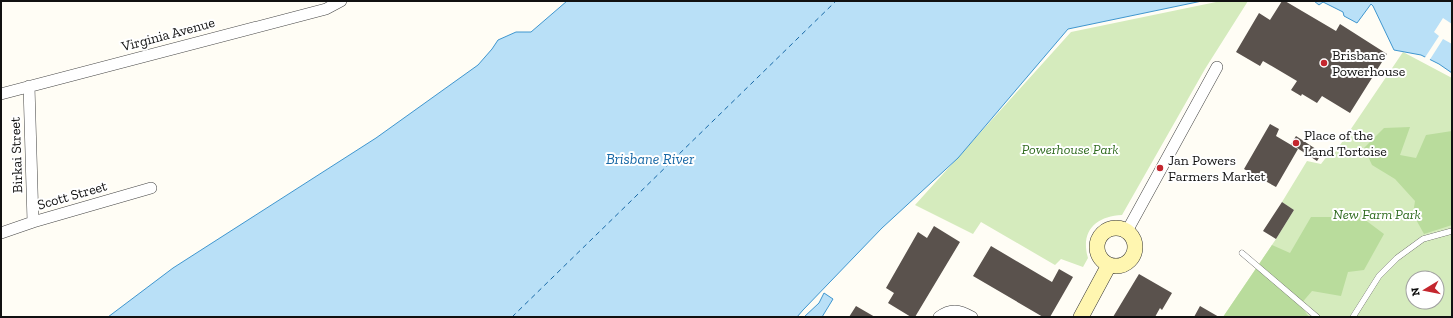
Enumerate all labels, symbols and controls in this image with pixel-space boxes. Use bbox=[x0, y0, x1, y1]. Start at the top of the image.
street label: Virginia Avenue bbox=[119, 14, 217, 55]
place label: Brisbane Powerhouse bbox=[1332, 47, 1406, 80]
marker: Brisbane Powerhouse bbox=[1319, 58, 1329, 68]
street label: Birkai Street bbox=[7, 116, 26, 193]
place label: Place of the Land Tortoise bbox=[1304, 127, 1387, 160]
marker: Place of the Land Tortoise bbox=[1291, 138, 1301, 148]
park label: Powerhouse Park bbox=[1021, 141, 1119, 158]
water label: Brisbane River bbox=[606, 150, 695, 168]
place label: Jan Powers Farmers Market bbox=[1168, 152, 1267, 185]
marker: Jan Powers Farmers Market bbox=[1155, 163, 1165, 173]
street label: Scott Street bbox=[35, 177, 110, 214]
park label: New Farm Park bbox=[1333, 206, 1421, 223]
north arrow bbox=[1405, 270, 1445, 310]
text: N bbox=[1408, 286, 1423, 297]

